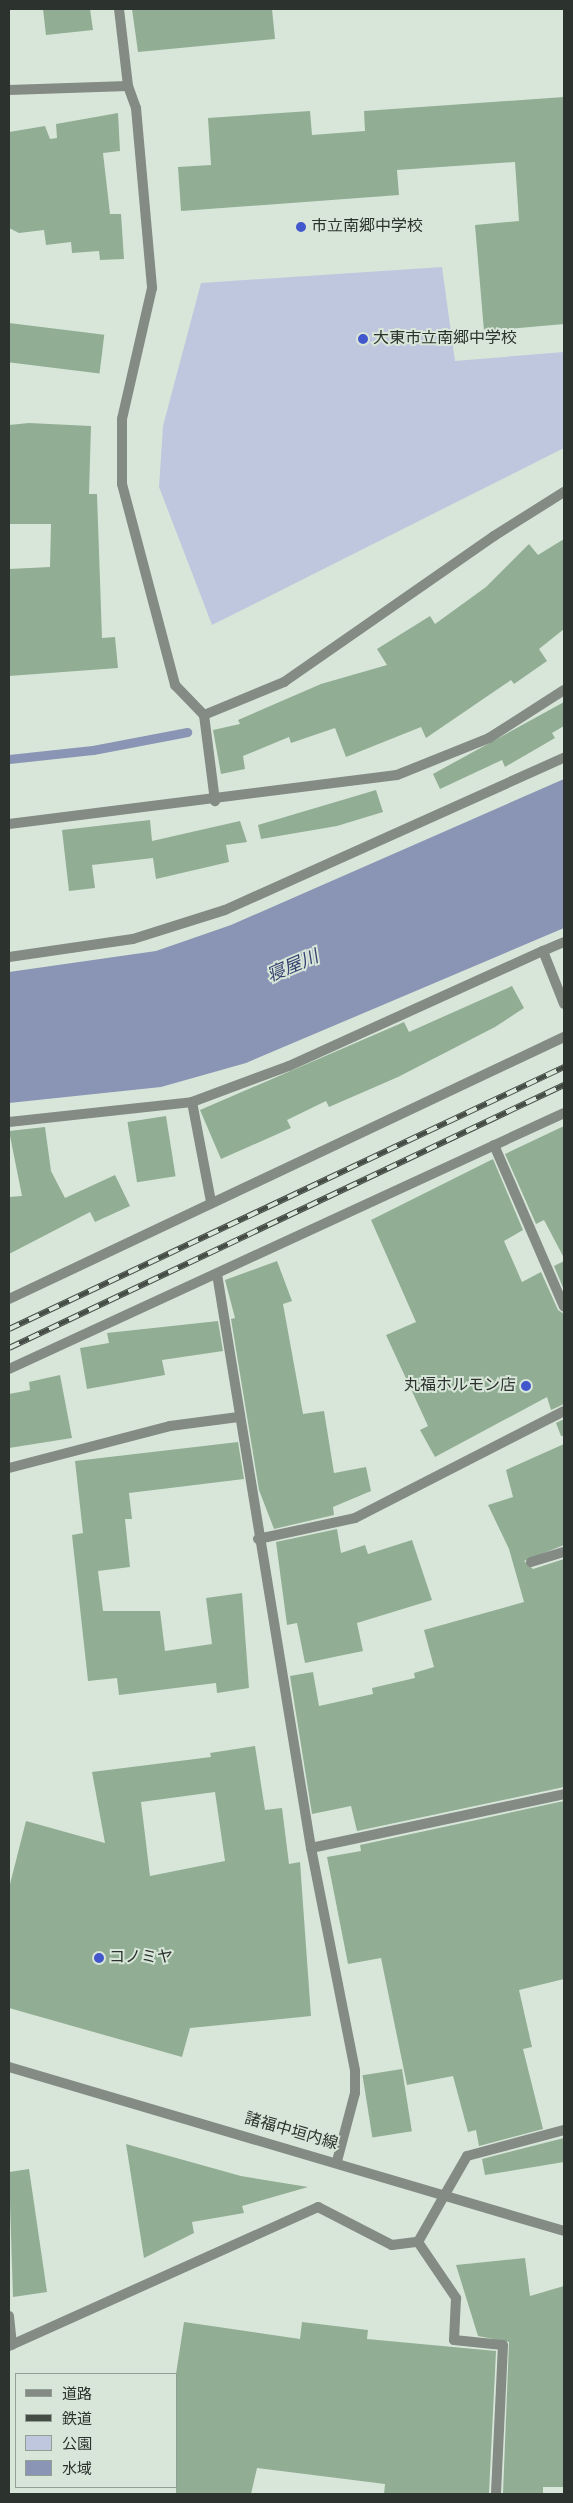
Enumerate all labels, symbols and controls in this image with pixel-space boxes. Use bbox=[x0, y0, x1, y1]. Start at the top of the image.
place label: 市立南郷中学校 bbox=[311, 217, 423, 237]
marker: 市立南郷中学校 bbox=[295, 221, 307, 233]
place label: 大東市立南郷中学校 bbox=[373, 329, 517, 349]
marker: 大東市立南郷中学校 bbox=[357, 333, 369, 345]
water label: 寝屋川 bbox=[264, 947, 322, 987]
place label: 丸福ホルモン店 bbox=[404, 1376, 516, 1396]
marker: 丸福ホルモン店 bbox=[520, 1380, 532, 1392]
place label: コノミヤ bbox=[109, 1948, 173, 1968]
marker: コノミヤ bbox=[93, 1952, 105, 1964]
street label: 諸福中垣内線 bbox=[242, 2110, 340, 2154]
legend bbox=[15, 2373, 178, 2488]
text: 道路 bbox=[62, 2385, 92, 2404]
text: 鉄道 bbox=[62, 2410, 92, 2429]
text: 公園 bbox=[62, 2435, 92, 2454]
text: 水域 bbox=[62, 2460, 92, 2479]

